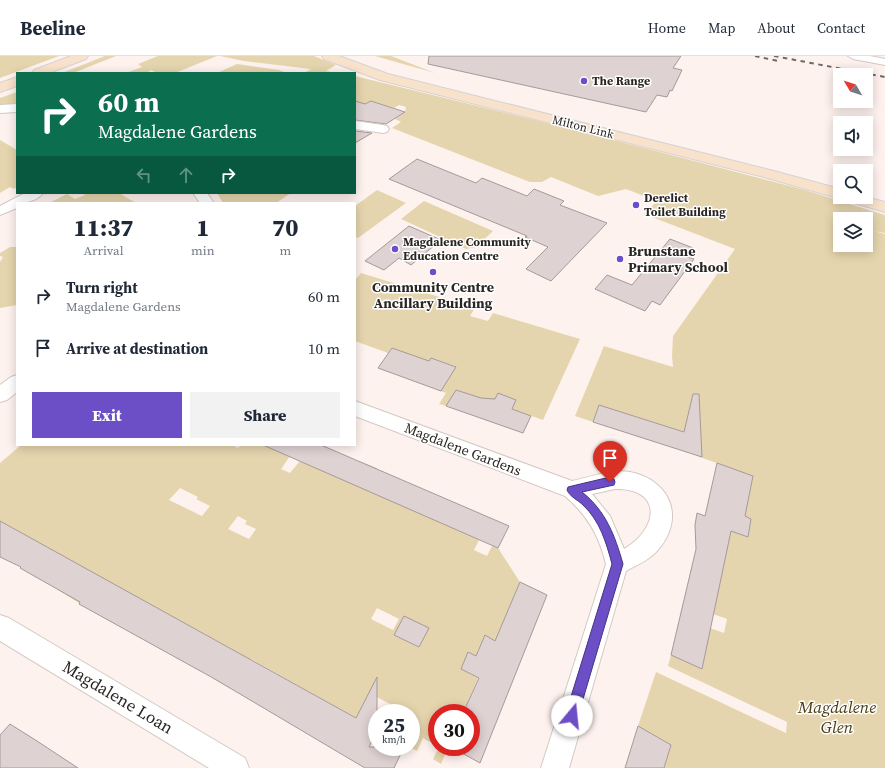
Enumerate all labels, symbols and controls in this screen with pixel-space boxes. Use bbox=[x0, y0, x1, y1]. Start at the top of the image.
text: Beeline bbox=[20, 15, 86, 41]
text: Home bbox=[648, 18, 686, 38]
text: Map bbox=[708, 18, 735, 38]
text: About bbox=[757, 18, 795, 38]
text: Contact bbox=[817, 18, 865, 38]
north arrow bbox=[833, 68, 873, 108]
map controls bbox=[833, 68, 873, 252]
place label: The Range bbox=[592, 73, 650, 89]
marker: The Range bbox=[579, 76, 589, 86]
text: 60 m bbox=[98, 83, 160, 121]
icon: right bbox=[32, 88, 84, 140]
street label: Milton Link bbox=[550, 112, 616, 142]
button: sound bbox=[833, 116, 873, 156]
text: Magdalene Gardens bbox=[98, 119, 257, 144]
icon: left bbox=[133, 164, 155, 186]
icon: ahead bbox=[175, 164, 197, 186]
icon: right bbox=[217, 164, 239, 186]
button: search bbox=[833, 164, 873, 204]
place label: Derelict Toilet Building bbox=[644, 190, 726, 220]
marker: Derelict Toilet Building bbox=[631, 200, 641, 210]
text: 11:37 bbox=[73, 211, 134, 244]
text: 1 bbox=[196, 211, 209, 244]
text: 70 bbox=[272, 211, 298, 244]
button: layers bbox=[833, 212, 873, 252]
place label: Magdalene Community Education Centre bbox=[403, 234, 532, 264]
place label: Brunstane Primary School bbox=[628, 241, 729, 277]
text: Arrival bbox=[83, 242, 124, 259]
text: min bbox=[191, 242, 215, 259]
text: m bbox=[279, 242, 291, 259]
marker: Magdalene Community Education Centre bbox=[390, 244, 400, 254]
marker: Brunstane Primary School bbox=[615, 254, 625, 264]
marker: Community Centre Ancillary Building bbox=[428, 267, 438, 277]
text: Turn right bbox=[66, 277, 138, 298]
place label: Community Centre Ancillary Building bbox=[372, 277, 494, 313]
icon: right bbox=[32, 285, 54, 307]
text: 60 m bbox=[308, 286, 340, 307]
text: Magdalene Gardens bbox=[66, 298, 181, 315]
icon: arrive bbox=[32, 337, 54, 359]
text: Arrive at destination bbox=[66, 338, 208, 359]
text: 10 m bbox=[308, 338, 340, 359]
button: Exit bbox=[32, 392, 182, 438]
button: Share bbox=[190, 392, 340, 438]
street label: Magdalene Gardens bbox=[402, 418, 524, 480]
pin bbox=[593, 441, 627, 482]
icon: arrive bbox=[599, 447, 621, 469]
street label: Magdalene Loan bbox=[58, 654, 178, 740]
position arrow bbox=[551, 695, 593, 737]
park label: Magdalene Glen bbox=[797, 695, 876, 739]
speed limit sign: 30 bbox=[428, 704, 480, 756]
text: 25 bbox=[383, 711, 405, 739]
text: km/h bbox=[382, 733, 406, 746]

